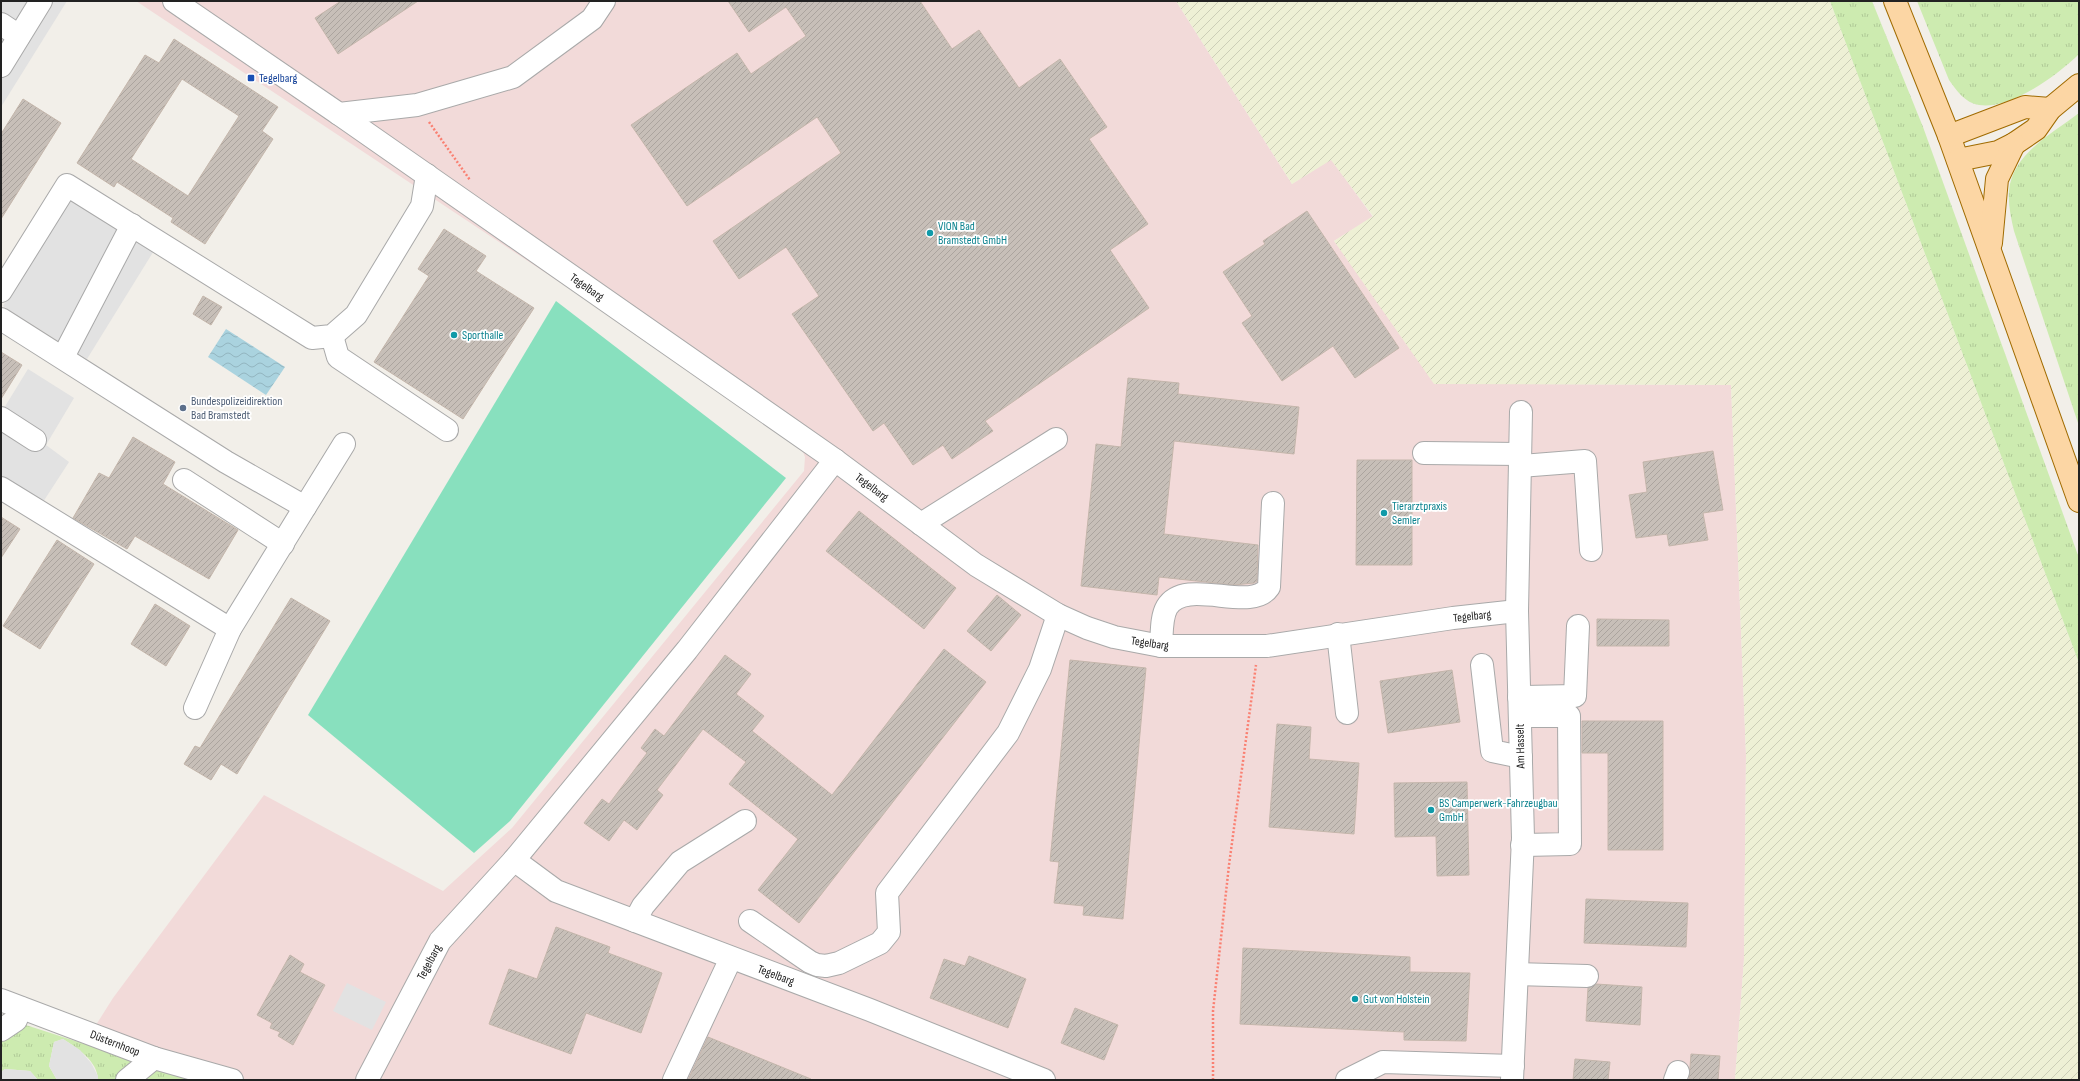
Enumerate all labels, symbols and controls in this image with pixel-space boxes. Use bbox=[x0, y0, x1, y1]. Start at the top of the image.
place label: Tegelbarg bbox=[259, 71, 297, 86]
marker: Tegelbarg bbox=[246, 73, 256, 83]
place label: VION Bad Bramstedt GmbH bbox=[938, 219, 1007, 248]
marker: VION Bad Bramstedt GmbH bbox=[925, 228, 935, 238]
street label: Tegelbarg bbox=[567, 270, 607, 305]
place label: Sporthalle bbox=[462, 328, 504, 343]
marker: Sporthalle bbox=[449, 330, 459, 340]
place label: Bundespolizeidirektion Bad Bramstedt bbox=[191, 394, 282, 423]
marker: Bundespolizeidirektion Bad Bramstedt bbox=[178, 403, 188, 413]
street label: Tegelbarg bbox=[852, 470, 892, 505]
place label: Tierarztpraxis Semler bbox=[1392, 499, 1447, 528]
marker: Tierarztpraxis Semler bbox=[1379, 508, 1389, 518]
street label: Tegelbarg bbox=[1452, 607, 1492, 626]
street label: Tegelbarg bbox=[1130, 633, 1170, 654]
street label: Am Hasselt bbox=[1513, 723, 1528, 770]
place label: BS Camperwerk-Fahrzeugbau GmbH bbox=[1439, 796, 1558, 825]
marker: BS Camperwerk-Fahrzeugbau GmbH bbox=[1426, 805, 1436, 815]
street label: Tegelbarg bbox=[414, 942, 445, 983]
street label: Tegelbarg bbox=[755, 962, 797, 989]
place label: Gut von Holstein bbox=[1363, 992, 1430, 1007]
marker: Gut von Holstein bbox=[1350, 994, 1360, 1004]
street label: Düsternhoop bbox=[88, 1027, 142, 1060]

